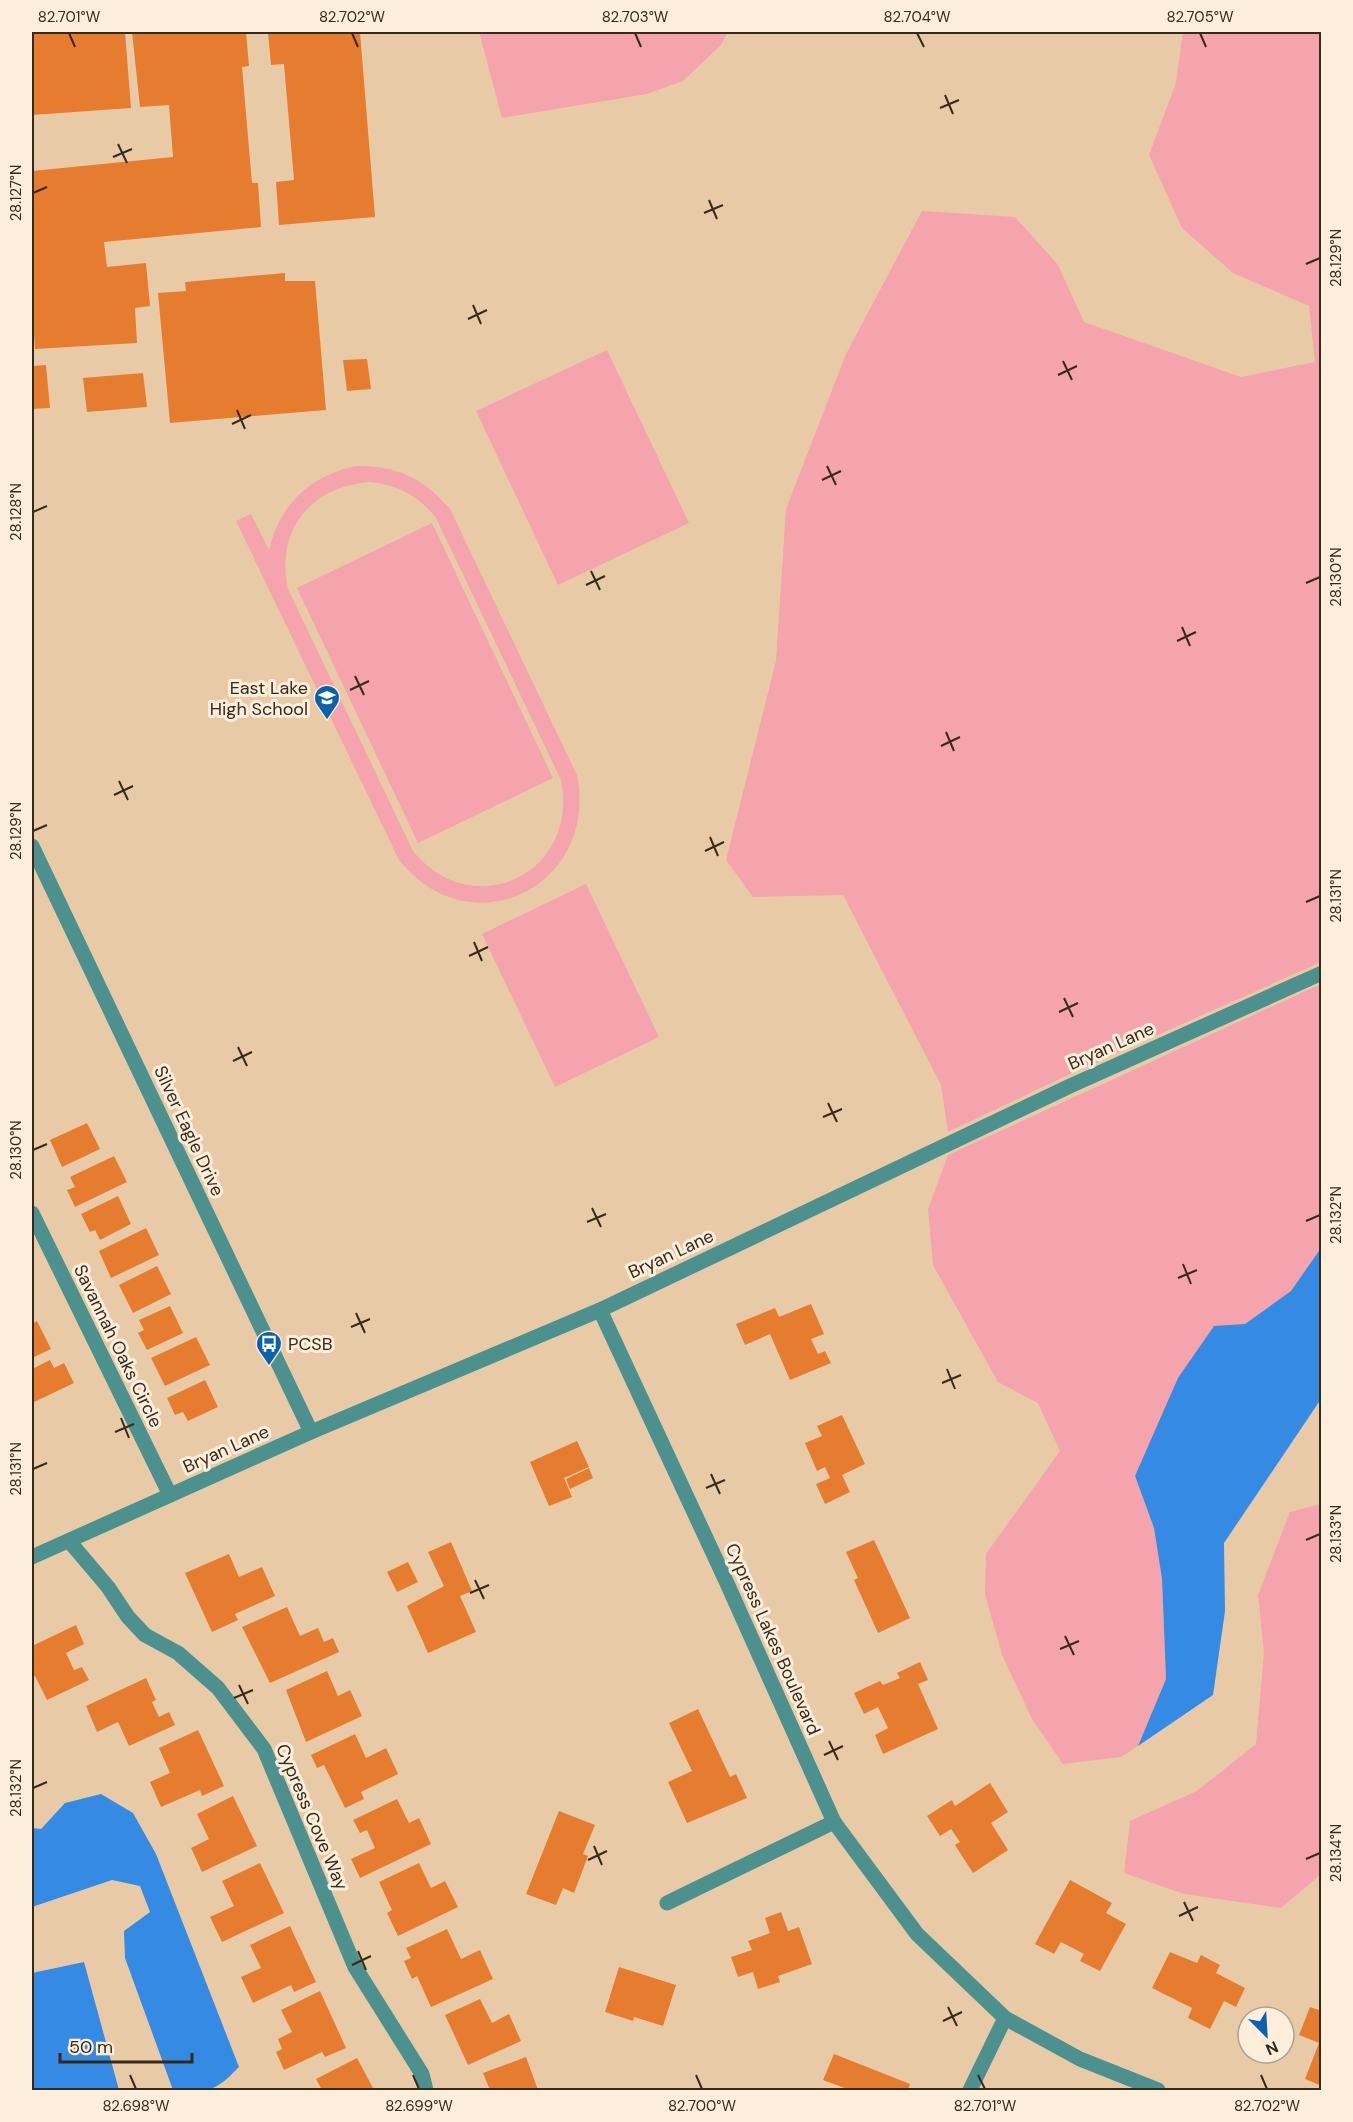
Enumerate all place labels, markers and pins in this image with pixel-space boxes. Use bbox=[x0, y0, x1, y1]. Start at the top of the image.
place label: East Lake High School bbox=[210, 676, 308, 721]
school or university icon: East Lake High School bbox=[312, 683, 342, 721]
bus stop icon: PCSB bbox=[254, 1329, 284, 1367]
place label: PCSB bbox=[288, 1332, 333, 1356]

